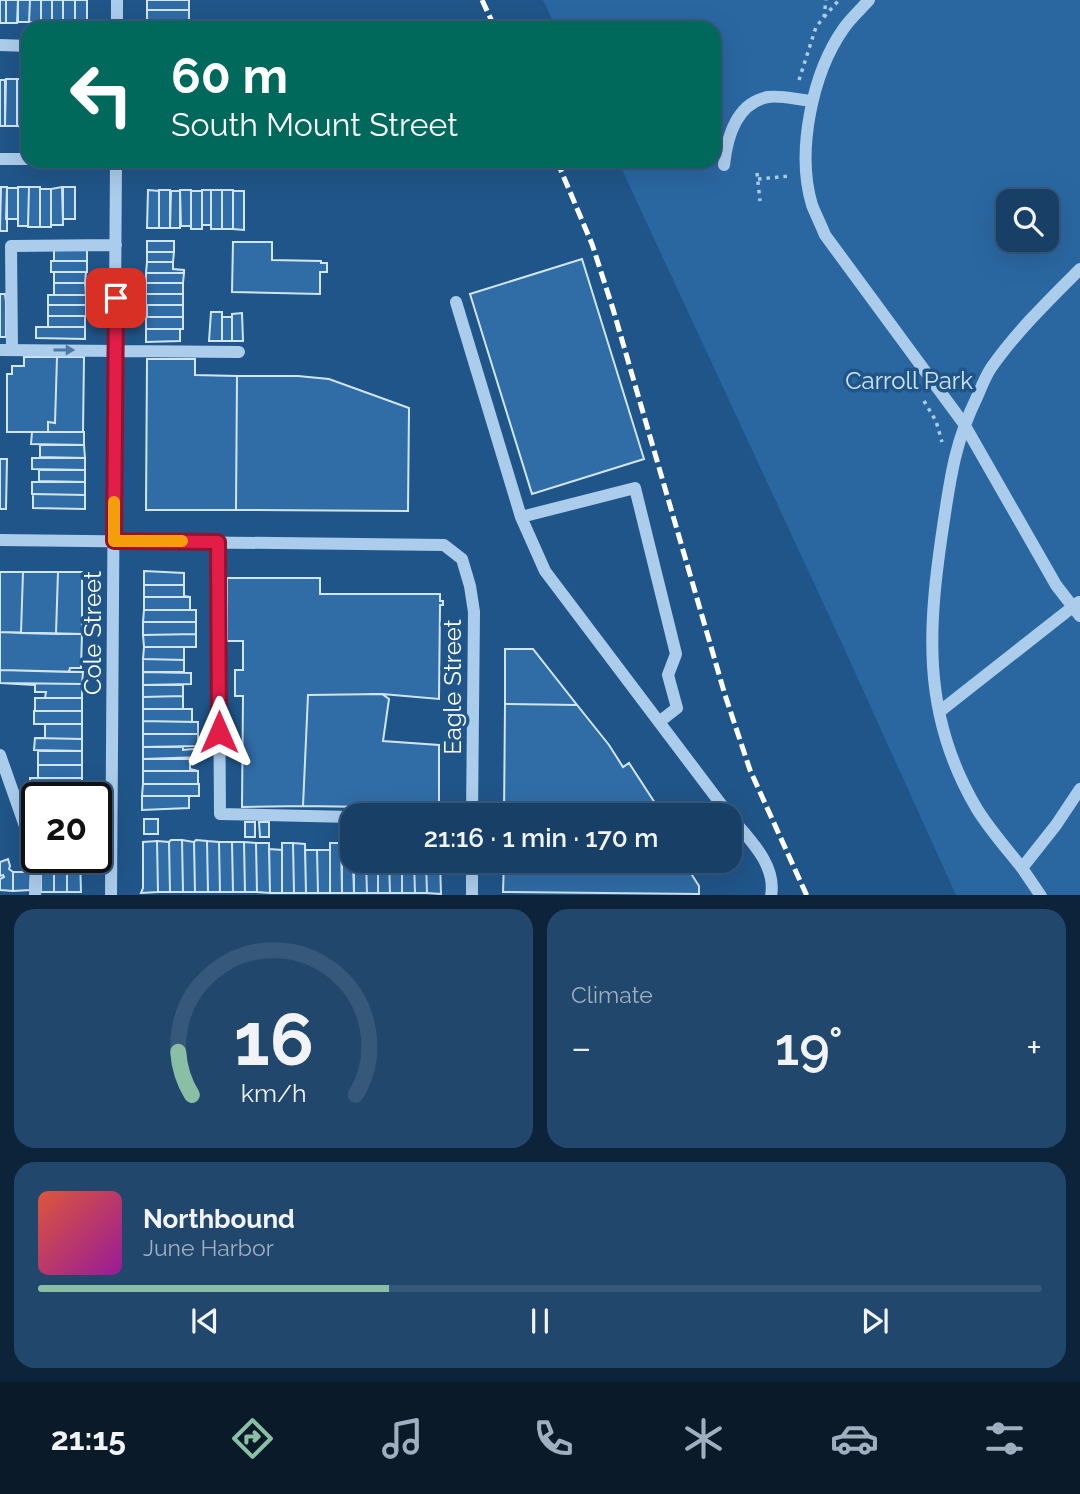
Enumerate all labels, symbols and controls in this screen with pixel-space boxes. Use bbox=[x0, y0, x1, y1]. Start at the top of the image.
text: 60 m bbox=[171, 47, 288, 104]
icon: left bbox=[56, 49, 147, 140]
text: South Mount Street bbox=[171, 106, 458, 143]
map controls bbox=[996, 189, 1059, 252]
button: search bbox=[996, 189, 1059, 252]
pin bbox=[86, 268, 146, 328]
icon: arrive bbox=[97, 279, 135, 317]
one-way arrow bbox=[53, 344, 75, 356]
park label: Carroll Park bbox=[845, 366, 973, 395]
street label: Cole Street bbox=[78, 571, 107, 695]
street label: Eagle Street bbox=[438, 619, 467, 755]
position arrow bbox=[182, 695, 256, 769]
speed limit sign: 20 bbox=[21, 782, 112, 873]
text: 21:16 · 1 min · 170 m bbox=[424, 823, 658, 853]
text: Climate bbox=[571, 981, 653, 1008]
text: 16 bbox=[233, 997, 314, 1082]
text: 19° bbox=[775, 1016, 843, 1077]
text: − bbox=[571, 1025, 591, 1070]
text: + bbox=[1026, 1025, 1042, 1070]
text: km/h bbox=[241, 1077, 306, 1107]
text: Northbound bbox=[143, 1204, 295, 1234]
text: June Harbor bbox=[143, 1234, 274, 1261]
icon: previous bbox=[186, 1302, 224, 1340]
icon: pause bbox=[521, 1302, 559, 1340]
icon: next bbox=[856, 1302, 894, 1340]
icon: directions bbox=[228, 1414, 277, 1463]
icon: music bbox=[378, 1414, 427, 1463]
icon: phone bbox=[529, 1414, 578, 1463]
icon: climate bbox=[679, 1414, 728, 1463]
icon: car bbox=[830, 1414, 879, 1463]
icon: filters bbox=[980, 1414, 1029, 1463]
text: 21:15 bbox=[51, 1420, 126, 1457]

